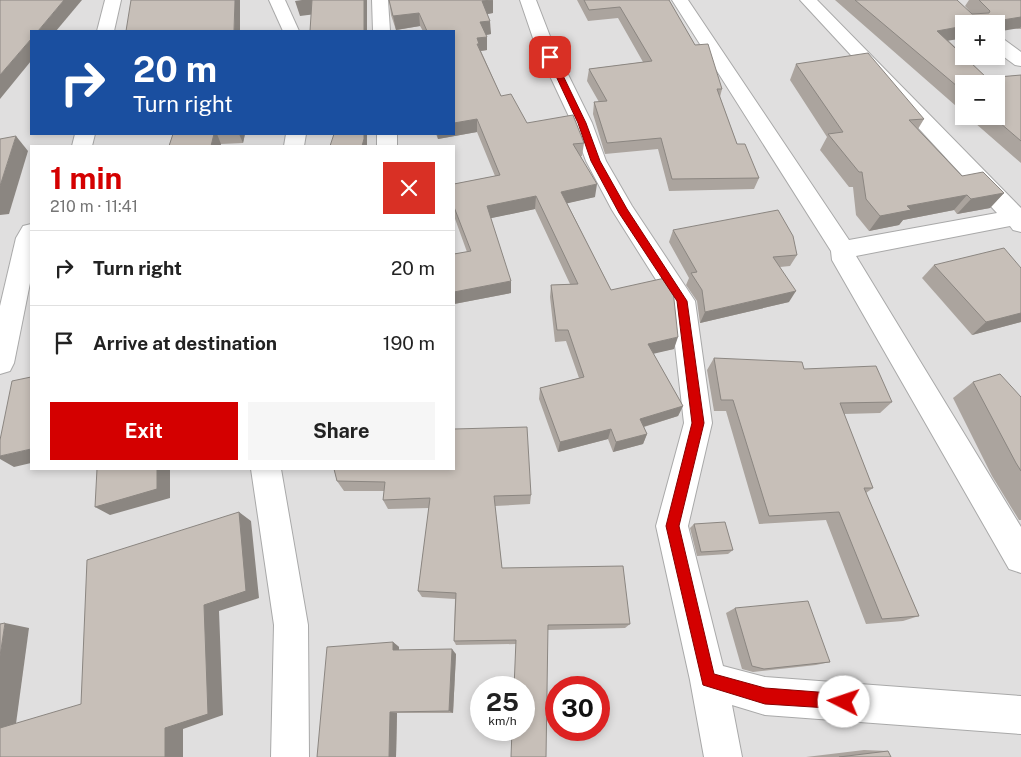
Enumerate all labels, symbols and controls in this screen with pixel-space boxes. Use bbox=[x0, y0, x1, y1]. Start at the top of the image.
map controls bbox=[955, 15, 1005, 125]
button: + bbox=[955, 15, 1005, 65]
pin bbox=[529, 36, 571, 78]
icon: arrive bbox=[536, 43, 564, 71]
text: 20 m bbox=[133, 49, 217, 90]
icon: right bbox=[50, 50, 115, 115]
button: − bbox=[955, 75, 1005, 125]
text: Turn right bbox=[133, 91, 233, 117]
text: 1 min bbox=[50, 160, 122, 196]
button: close bbox=[383, 162, 435, 214]
text: 210 m · 11:41 bbox=[50, 197, 138, 216]
icon: right bbox=[50, 254, 78, 282]
text: Turn right bbox=[93, 257, 182, 279]
text: 20 m bbox=[391, 257, 435, 279]
icon: arrive bbox=[50, 329, 78, 357]
text: Arrive at destination bbox=[93, 332, 277, 354]
text: 190 m bbox=[383, 332, 435, 354]
button: Exit bbox=[50, 402, 238, 460]
button: Share bbox=[248, 402, 435, 460]
position arrow bbox=[817, 675, 869, 727]
speed limit sign: 30 bbox=[545, 676, 610, 741]
text: 25 bbox=[486, 687, 519, 717]
text: km/h bbox=[488, 714, 517, 728]

